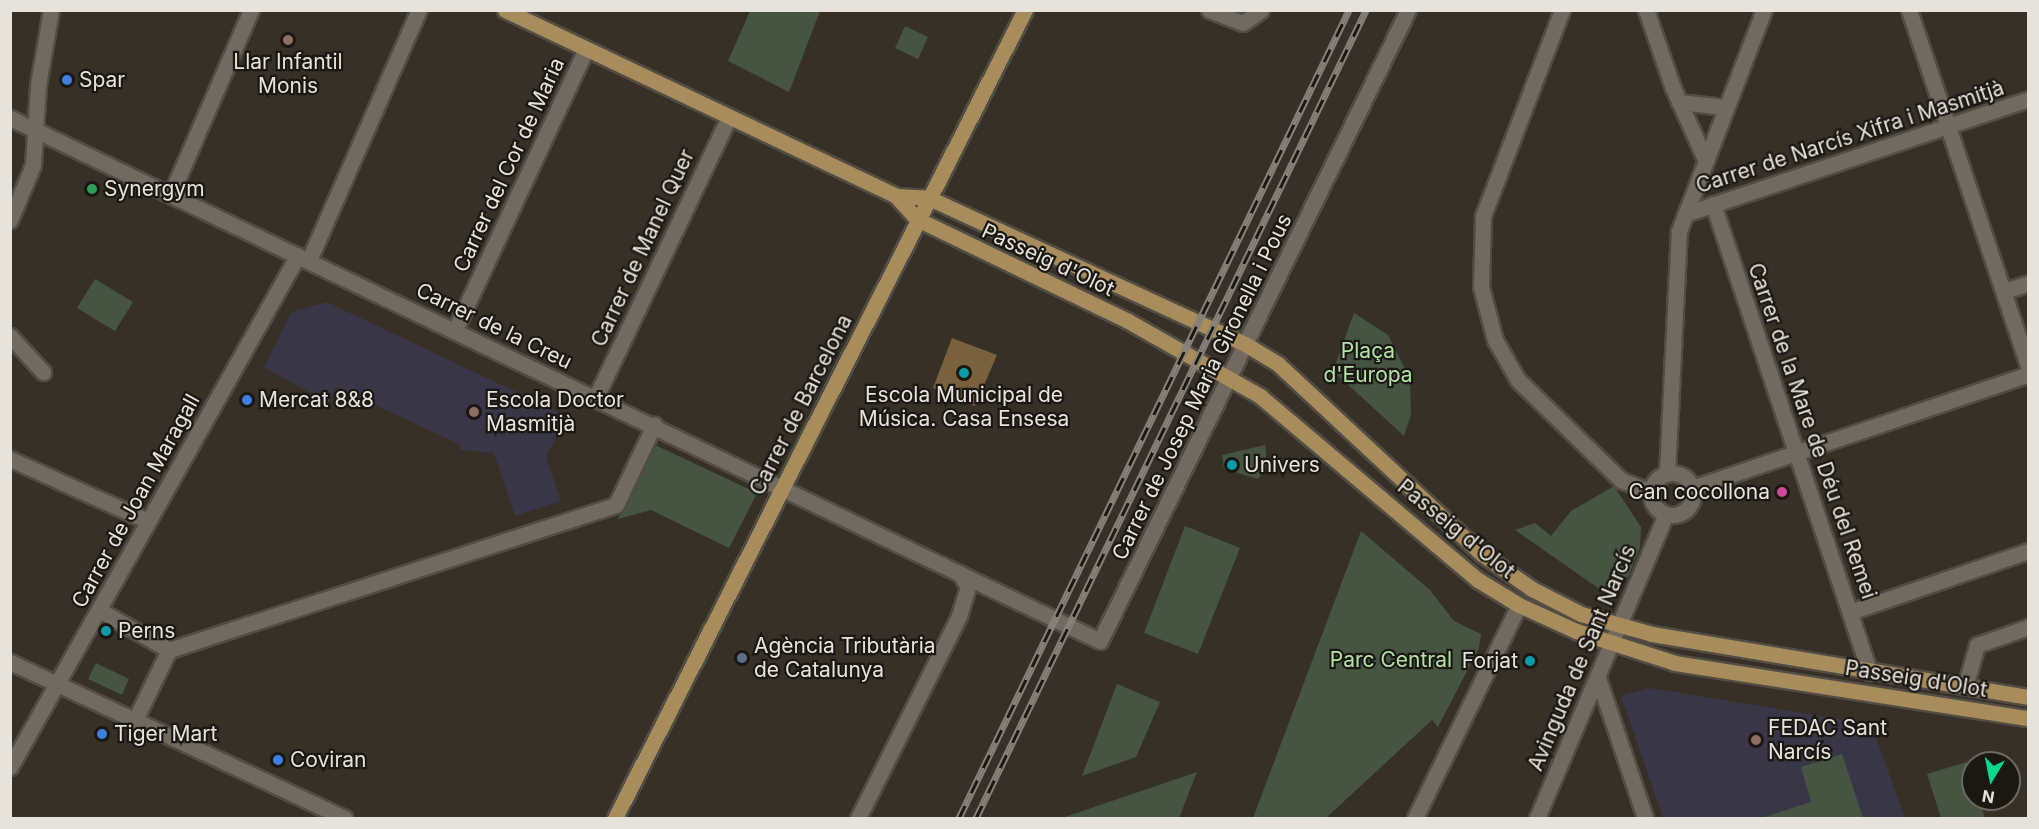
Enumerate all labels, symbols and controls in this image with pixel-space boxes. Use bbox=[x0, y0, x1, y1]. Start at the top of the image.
marker: Llar Infantil Monis bbox=[281, 33, 295, 47]
place label: Llar Infantil Monis bbox=[233, 49, 343, 99]
street label: Carrer del Cor de Maria bbox=[448, 54, 570, 276]
place label: Spar bbox=[79, 67, 125, 93]
marker: Spar bbox=[60, 73, 74, 87]
street label: Carrer de Narcís Xifra i Masmitjà bbox=[1693, 75, 2007, 199]
street label: Carrer de Manel Quer bbox=[586, 145, 700, 351]
place label: Synergym bbox=[104, 176, 205, 202]
marker: Synergym bbox=[85, 182, 99, 196]
street label: Carrer de Josep Maria Gironella i Pous bbox=[1107, 210, 1297, 564]
street label: Passeig d'Olot bbox=[978, 218, 1118, 302]
street label: Carrer de la Mare de Déu del Remei bbox=[1743, 260, 1881, 602]
street label: Carrer de la Creu bbox=[412, 277, 576, 375]
street label: Carrer de Barcelona bbox=[745, 311, 857, 499]
park label: Plaça d'Europa bbox=[1323, 338, 1413, 388]
marker: Escola Municipal de Música. Casa Ensesa bbox=[957, 366, 971, 380]
place label: Escola Municipal de Música. Casa Ensesa bbox=[859, 382, 1069, 432]
place label: Mercat 8&8 bbox=[259, 387, 374, 413]
place label: Escola Doctor Masmitjà bbox=[486, 387, 624, 437]
street label: Carrer de Joan Maragall bbox=[67, 390, 205, 612]
marker: Mercat 8&8 bbox=[240, 393, 254, 407]
marker: Escola Doctor Masmitjà bbox=[467, 405, 481, 419]
place label: Univers bbox=[1244, 452, 1320, 478]
marker: Univers bbox=[1225, 458, 1239, 472]
street label: Passeig d'Olot bbox=[1392, 474, 1520, 584]
place label: Can cocollona bbox=[1628, 479, 1770, 505]
marker: Can cocollona bbox=[1775, 485, 1789, 499]
street label: Avinguda de Sant Narcís bbox=[1523, 541, 1641, 775]
place label: Perns bbox=[118, 618, 175, 644]
marker: Perns bbox=[99, 624, 113, 638]
place label: Agència Tributària de Catalunya bbox=[754, 633, 936, 683]
park label: Parc Central bbox=[1330, 647, 1452, 673]
place label: Forjat bbox=[1462, 648, 1518, 674]
marker: Agència Tributària de Catalunya bbox=[735, 651, 749, 665]
marker: Forjat bbox=[1523, 654, 1537, 668]
street label: Passeig d'Olot bbox=[1843, 655, 1989, 703]
place label: FEDAC Sant Narcís bbox=[1768, 715, 1887, 765]
place label: Tiger Mart bbox=[114, 721, 217, 747]
marker: Tiger Mart bbox=[95, 727, 109, 741]
marker: FEDAC Sant Narcís bbox=[1749, 733, 1763, 747]
place label: Coviran bbox=[290, 747, 367, 773]
north arrow bbox=[1961, 751, 2021, 811]
marker: Coviran bbox=[271, 753, 285, 767]
text: N bbox=[1980, 786, 1996, 808]

